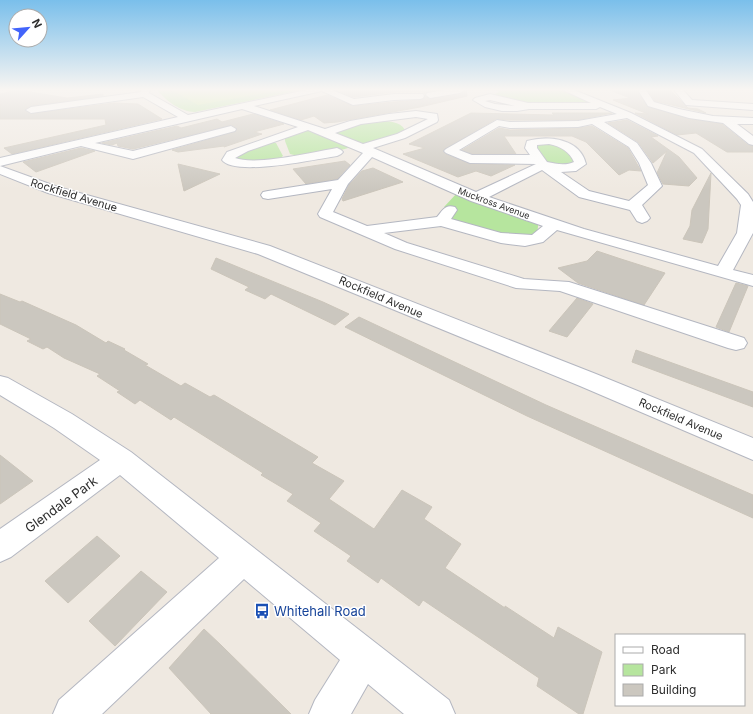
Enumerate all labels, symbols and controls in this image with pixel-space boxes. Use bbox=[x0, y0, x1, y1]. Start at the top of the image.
north arrow bbox=[8, 8, 48, 48]
text: N bbox=[29, 17, 45, 30]
street label: Rockfield Avenue bbox=[29, 175, 119, 215]
street label: Muckross Avenue bbox=[456, 185, 532, 221]
street label: Rockfield Avenue bbox=[337, 273, 425, 321]
street label: Rockfield Avenue bbox=[637, 395, 725, 443]
street label: Glendale Park bbox=[22, 472, 100, 536]
bus stop icon: Whitehall Road bbox=[253, 602, 271, 620]
place label: Whitehall Road bbox=[274, 603, 366, 619]
legend bbox=[615, 634, 745, 706]
text: Road bbox=[651, 642, 680, 657]
text: Park bbox=[651, 662, 677, 677]
text: Building bbox=[651, 682, 696, 697]

